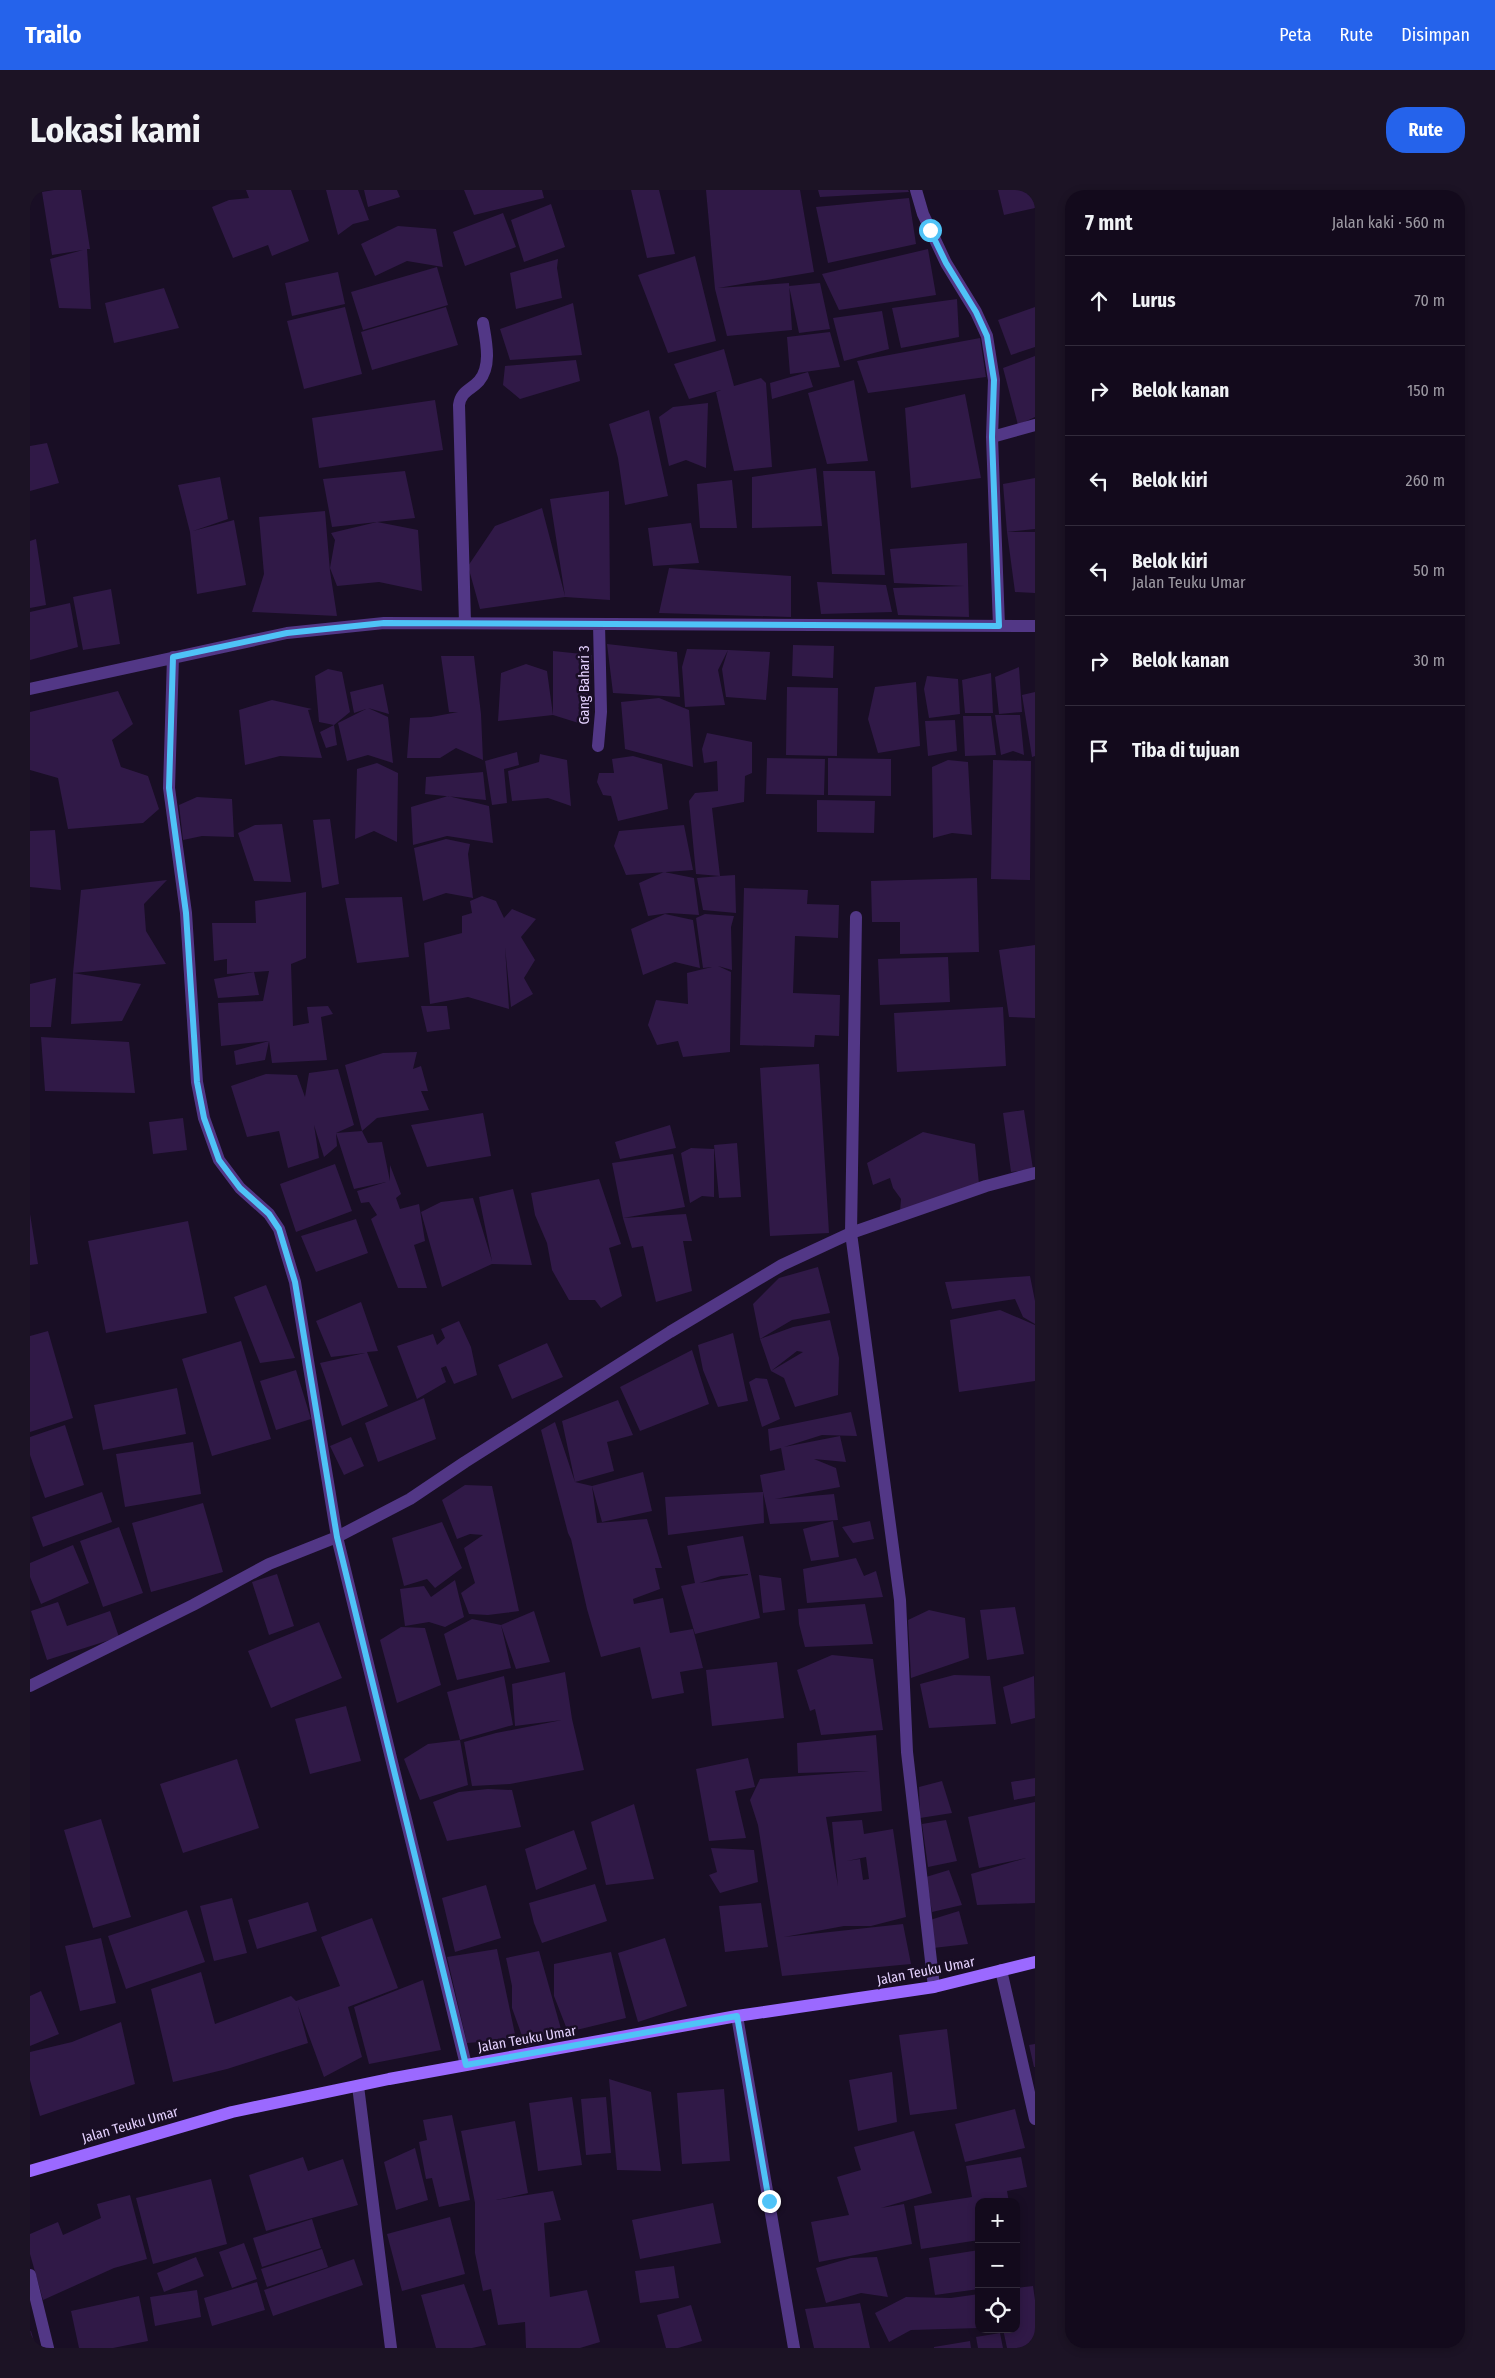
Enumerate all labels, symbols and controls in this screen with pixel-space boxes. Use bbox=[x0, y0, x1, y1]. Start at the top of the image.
text: Trailo bbox=[25, 21, 82, 49]
text: Peta bbox=[1279, 24, 1311, 46]
text: Rute bbox=[1339, 24, 1373, 46]
text: Disimpan bbox=[1401, 24, 1470, 46]
button: Rute bbox=[1386, 107, 1465, 153]
text: Lokasi kami bbox=[30, 109, 201, 151]
text: 7 mnt bbox=[1085, 210, 1133, 236]
text: Jalan kaki · 560 m bbox=[1332, 213, 1445, 232]
route start bbox=[919, 219, 942, 242]
icon: ahead bbox=[1085, 287, 1113, 315]
text: Lurus bbox=[1132, 289, 1176, 312]
text: 70 m bbox=[1414, 291, 1445, 310]
icon: right bbox=[1085, 377, 1113, 405]
text: Belok kanan bbox=[1132, 379, 1229, 402]
text: 150 m bbox=[1407, 381, 1445, 400]
icon: left bbox=[1085, 467, 1113, 495]
text: Belok kiri bbox=[1132, 469, 1208, 492]
text: 260 m bbox=[1406, 471, 1445, 490]
text: Belok kiri bbox=[1132, 550, 1208, 573]
icon: left bbox=[1085, 557, 1113, 585]
text: 50 m bbox=[1413, 561, 1445, 580]
text: Jalan Teuku Umar bbox=[1132, 573, 1246, 592]
street label: Gang Bahari 3 bbox=[576, 646, 593, 724]
icon: right bbox=[1085, 647, 1113, 675]
text: Belok kanan bbox=[1132, 649, 1229, 672]
text: 30 m bbox=[1413, 651, 1445, 670]
icon: arrive bbox=[1085, 737, 1113, 765]
text: Tiba di tujuan bbox=[1132, 739, 1240, 762]
street label: Jalan Teuku Umar bbox=[876, 1953, 977, 1989]
street label: Jalan Teuku Umar bbox=[477, 2022, 578, 2056]
street label: Jalan Teuku Umar bbox=[80, 2103, 180, 2147]
route end bbox=[758, 2190, 781, 2213]
map controls bbox=[975, 2198, 1020, 2333]
button: + bbox=[975, 2198, 1020, 2243]
button: − bbox=[975, 2243, 1020, 2288]
button: locate bbox=[975, 2288, 1020, 2333]

